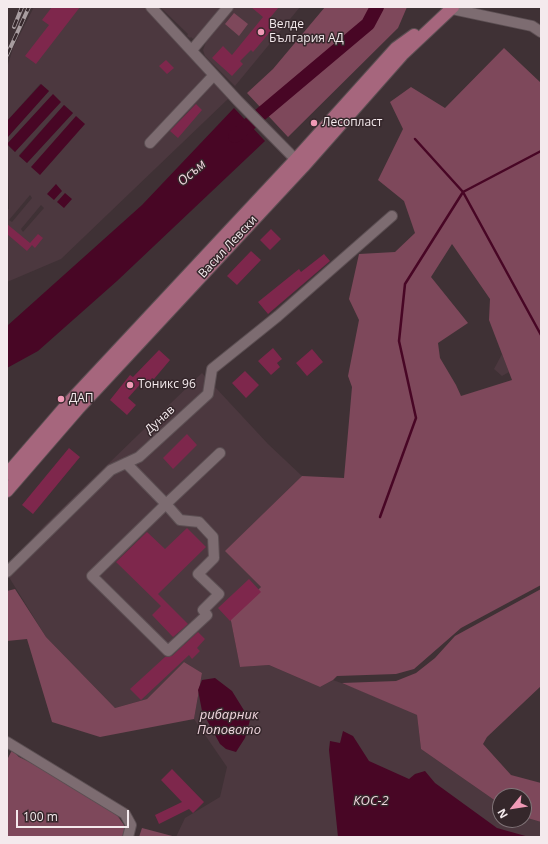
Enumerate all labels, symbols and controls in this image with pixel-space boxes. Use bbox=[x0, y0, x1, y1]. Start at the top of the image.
place label: Велде България АД bbox=[269, 18, 344, 46]
marker: Велде България АД bbox=[256, 27, 266, 37]
place label: Лесопласт bbox=[322, 116, 383, 130]
marker: Лесопласт bbox=[309, 118, 319, 128]
water label: Осъм bbox=[175, 157, 209, 189]
street label: Васил Левски bbox=[196, 213, 260, 281]
place label: Тоникс 96 bbox=[138, 378, 196, 392]
marker: Тоникс 96 bbox=[125, 380, 135, 390]
place label: ДАП bbox=[69, 392, 94, 406]
marker: ДАП bbox=[56, 394, 66, 404]
street label: Дунав bbox=[142, 403, 178, 437]
water label: рибарник Поповото bbox=[197, 707, 261, 738]
north arrow bbox=[492, 788, 532, 828]
water label: КОС-2 bbox=[353, 793, 389, 809]
scale bar bbox=[18, 802, 131, 828]
text: N bbox=[493, 806, 511, 821]
text: 100 m bbox=[23, 808, 58, 825]

